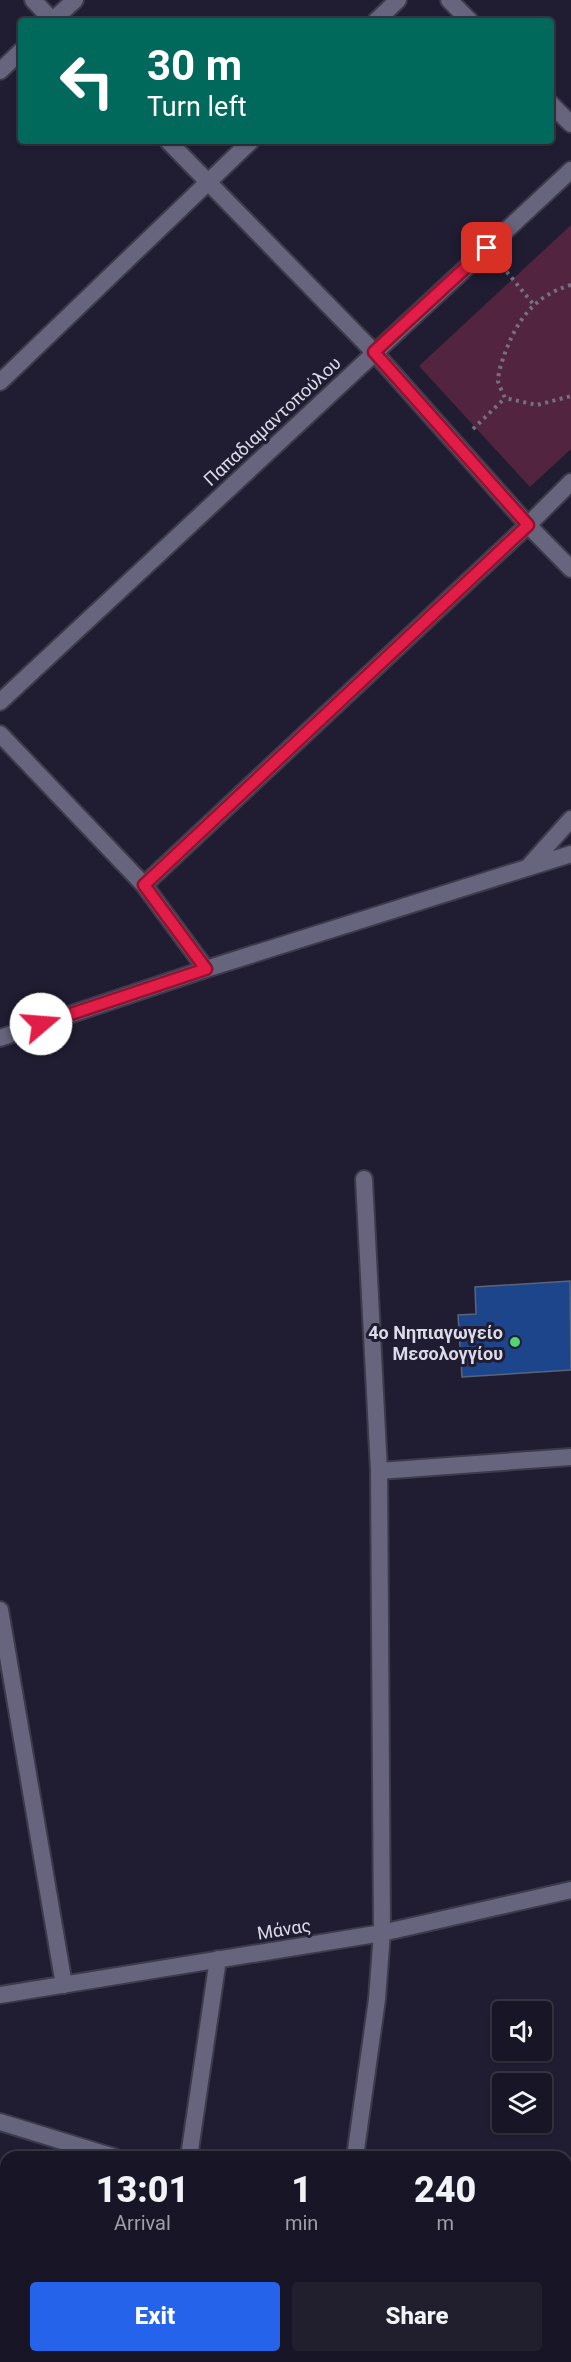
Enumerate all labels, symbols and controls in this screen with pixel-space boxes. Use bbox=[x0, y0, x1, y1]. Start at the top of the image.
text: 30 m bbox=[147, 41, 242, 90]
icon: left bbox=[48, 42, 126, 120]
text: Turn left bbox=[147, 91, 247, 123]
pin bbox=[461, 222, 512, 273]
icon: arrive bbox=[470, 231, 503, 264]
street label: Παπαδιαμαντοπούλου bbox=[199, 352, 345, 490]
position arrow bbox=[9, 992, 73, 1056]
place label: 4ο Νηπιαγωγείο Μεσολογγίου bbox=[368, 1322, 503, 1364]
marker: 4ο Νηπιαγωγείο Μεσολογγίου bbox=[508, 1335, 522, 1349]
street label: Μάνας bbox=[256, 1914, 312, 1944]
map controls bbox=[492, 2001, 552, 2133]
button: sound bbox=[492, 2001, 552, 2061]
button: layers bbox=[492, 2073, 552, 2133]
text: 13:01 bbox=[96, 2169, 189, 2211]
text: 1 bbox=[291, 2169, 312, 2211]
text: 240 bbox=[414, 2169, 476, 2211]
text: Arrival bbox=[114, 2211, 171, 2235]
text: min bbox=[285, 2211, 318, 2235]
text: m bbox=[436, 2211, 454, 2235]
button: Exit bbox=[30, 2282, 280, 2351]
button: Share bbox=[292, 2282, 542, 2351]

